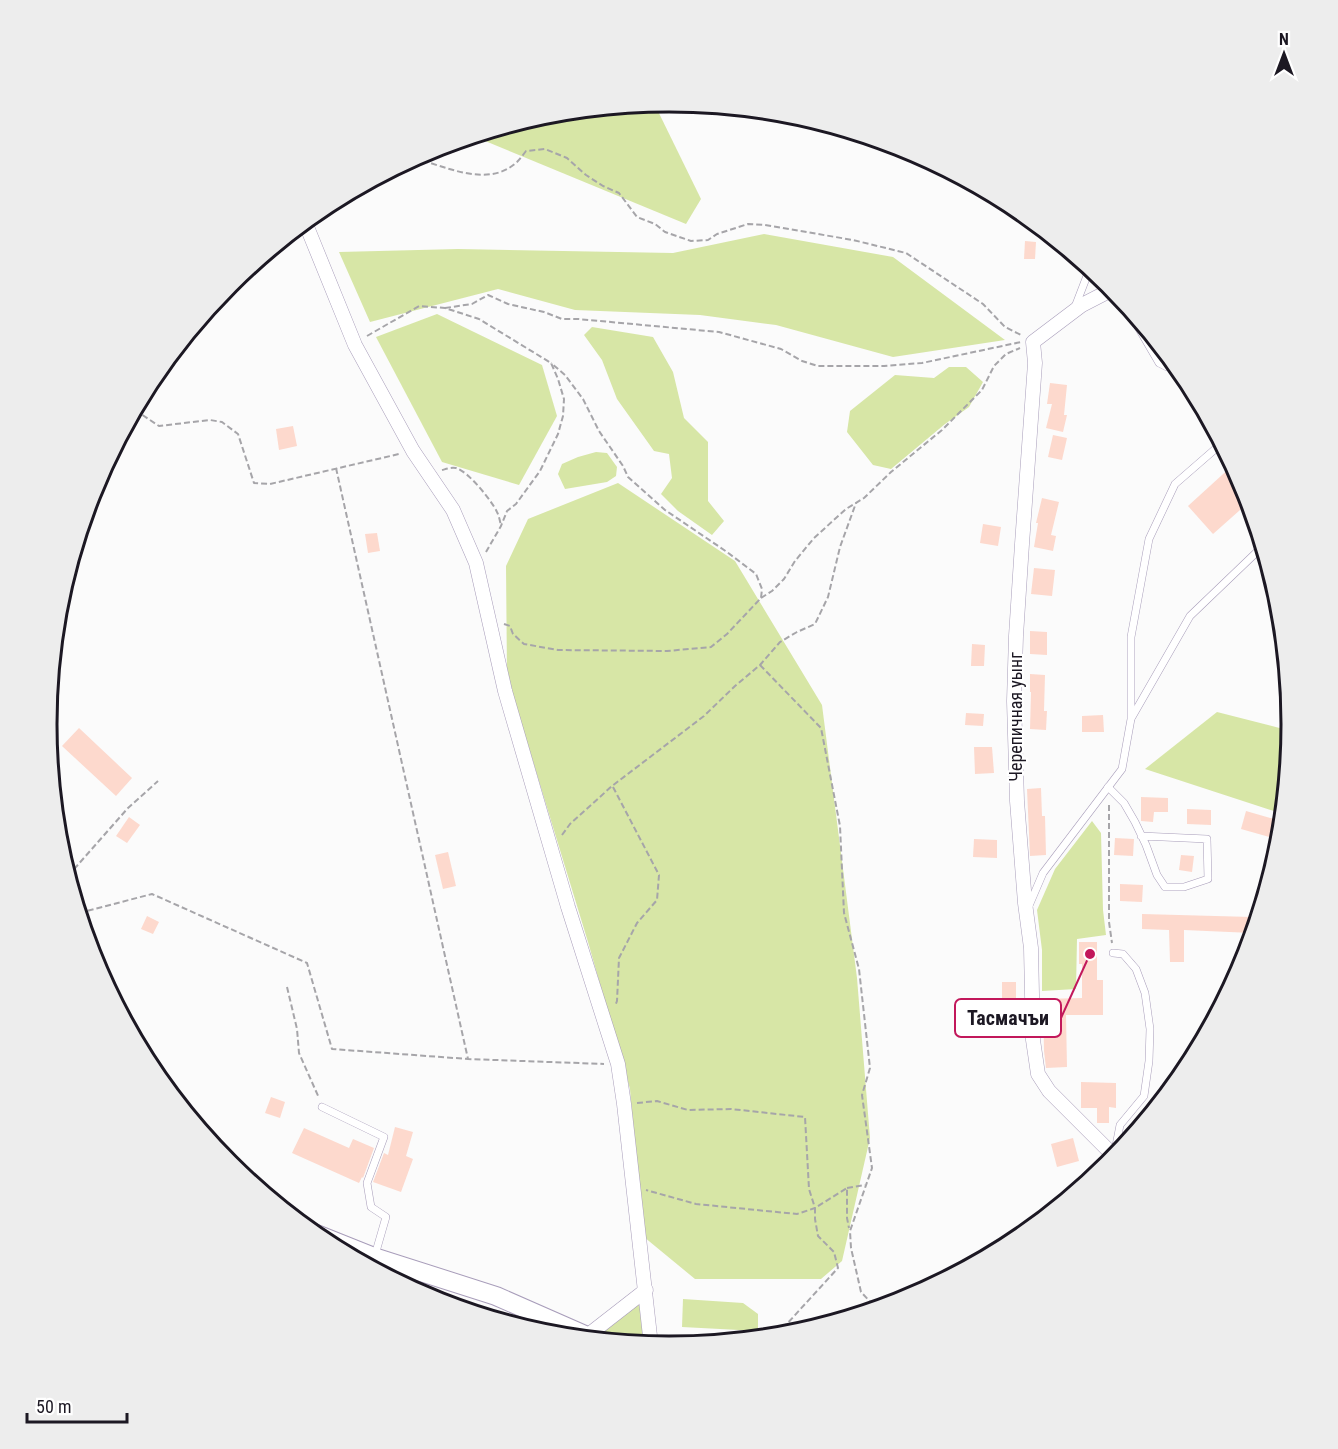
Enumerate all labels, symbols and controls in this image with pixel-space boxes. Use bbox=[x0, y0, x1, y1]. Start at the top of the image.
north arrow bbox=[1254, 24, 1314, 84]
text: N bbox=[1279, 30, 1289, 49]
street label: Черепичная уынг bbox=[1005, 652, 1026, 782]
callout: Тасмачъи bbox=[955, 999, 1061, 1037]
text: Тасмачъи bbox=[967, 1006, 1049, 1030]
scale bar bbox=[27, 1386, 128, 1424]
text: 50 m bbox=[36, 1396, 71, 1417]

